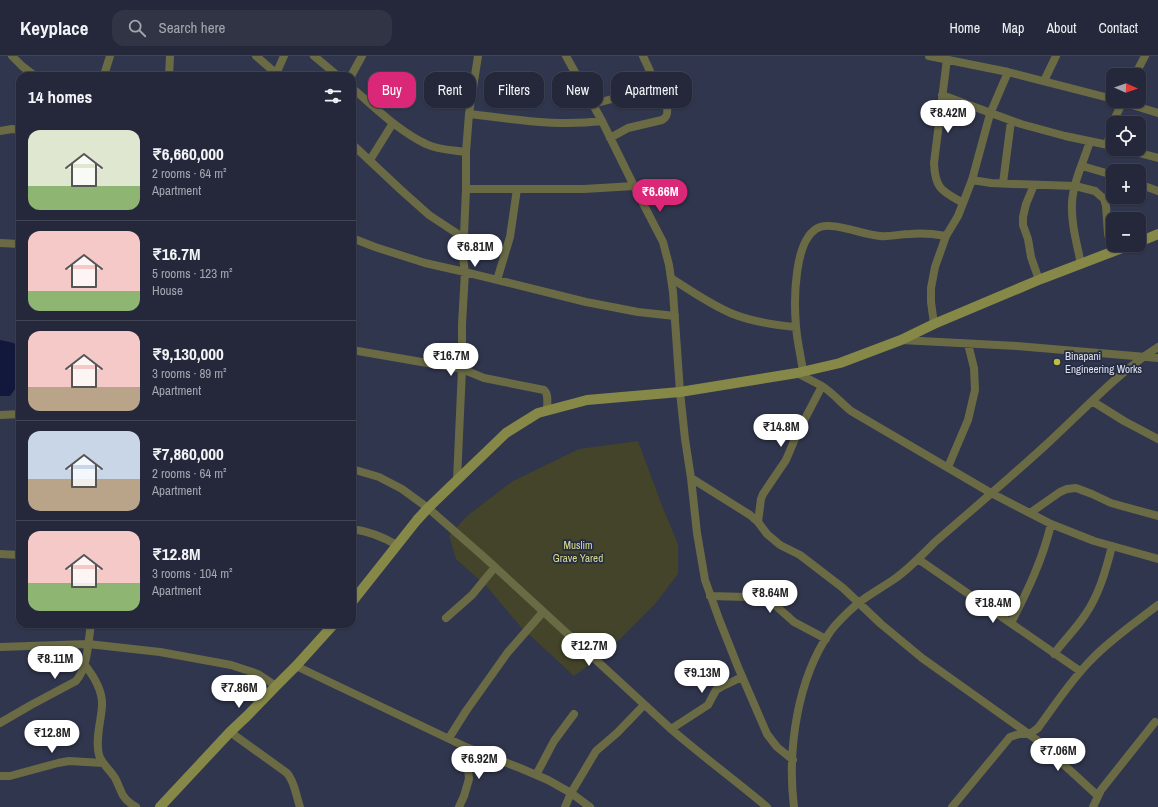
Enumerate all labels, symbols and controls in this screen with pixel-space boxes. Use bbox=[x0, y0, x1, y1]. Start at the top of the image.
search box bbox=[112, 10, 392, 46]
text: Keyplace bbox=[20, 15, 88, 41]
icon: search bbox=[126, 17, 148, 39]
text: Search here bbox=[158, 17, 225, 38]
text: Home bbox=[949, 19, 980, 37]
text: Map bbox=[1002, 19, 1024, 37]
text: About bbox=[1046, 19, 1076, 37]
text: Contact bbox=[1098, 19, 1138, 37]
north arrow bbox=[1106, 68, 1146, 108]
map controls bbox=[1106, 68, 1146, 252]
chip: Buy bbox=[368, 72, 416, 108]
chip: Rent bbox=[424, 72, 476, 108]
chip: Filters bbox=[484, 72, 544, 108]
chip: New bbox=[552, 72, 603, 108]
chip: Apartment bbox=[611, 72, 692, 108]
text: 14 homes bbox=[28, 85, 92, 108]
icon: filters bbox=[322, 85, 344, 107]
pin: ₹8.42M bbox=[915, 100, 981, 134]
text: ₹8.42M bbox=[929, 104, 967, 121]
button: locate bbox=[1106, 116, 1146, 156]
text: ₹6,660,000 bbox=[152, 142, 224, 165]
icon: home bbox=[60, 146, 108, 194]
button: + bbox=[1106, 164, 1146, 204]
text: 2 rooms · 64 m² bbox=[152, 165, 227, 182]
pin: ₹6.66M bbox=[627, 179, 693, 213]
text: Apartment bbox=[152, 182, 201, 199]
text: ₹6.66M bbox=[641, 183, 679, 200]
button: − bbox=[1106, 212, 1146, 252]
pin: ₹6.81M bbox=[442, 234, 508, 268]
text: ₹6.81M bbox=[456, 238, 494, 255]
text: ₹16.7M bbox=[152, 242, 201, 265]
icon: home bbox=[60, 247, 108, 295]
text: 5 rooms · 123 m² bbox=[152, 265, 233, 282]
text: House bbox=[152, 282, 183, 299]
text: ₹9,130,000 bbox=[152, 342, 224, 365]
pin: ₹16.7M bbox=[418, 343, 484, 377]
icon: home bbox=[60, 347, 108, 395]
text: ₹16.7M bbox=[432, 347, 470, 364]
place label: Binapani Engineering Works bbox=[1065, 349, 1143, 376]
marker: Binapani Engineering Works bbox=[1052, 357, 1062, 367]
text: 3 rooms · 89 m² bbox=[152, 365, 227, 382]
text: Apartment bbox=[152, 382, 201, 399]
pin: ₹14.8M bbox=[748, 414, 814, 448]
text: ₹14.8M bbox=[762, 418, 800, 435]
text: ₹7,860,000 bbox=[152, 442, 224, 465]
icon: home bbox=[60, 447, 108, 495]
text: 2 rooms · 64 m² bbox=[152, 465, 227, 482]
text: Apartment bbox=[152, 482, 201, 499]
park label: Muslim Grave Yared bbox=[553, 538, 603, 565]
text: ₹12.8M bbox=[152, 542, 201, 565]
icon: home bbox=[60, 547, 108, 595]
text: 3 rooms · 104 m² bbox=[152, 565, 233, 582]
pin: ₹8.64M bbox=[737, 580, 803, 614]
text: Apartment bbox=[152, 582, 201, 599]
text: ₹8.64M bbox=[751, 584, 789, 601]
pin: ₹18.4M bbox=[960, 590, 1026, 624]
text: ₹18.4M bbox=[974, 594, 1012, 611]
pin: ₹12.7M bbox=[556, 633, 622, 667]
text: ₹12.7M bbox=[570, 637, 608, 654]
pin: ₹8.11M bbox=[22, 646, 88, 680]
text: ₹8.11M bbox=[37, 650, 73, 667]
pin: ₹9.13M bbox=[669, 660, 735, 694]
text: ₹9.13M bbox=[683, 664, 721, 681]
pin: ₹7.86M bbox=[206, 675, 272, 709]
text: ₹7.86M bbox=[220, 679, 258, 696]
pin: ₹12.8M bbox=[19, 720, 85, 754]
text: ₹12.8M bbox=[33, 724, 71, 741]
pin: ₹7.06M bbox=[1025, 738, 1091, 772]
text: ₹7.06M bbox=[1039, 742, 1077, 759]
pin: ₹6.92M bbox=[446, 746, 512, 780]
text: ₹6.92M bbox=[460, 750, 498, 767]

